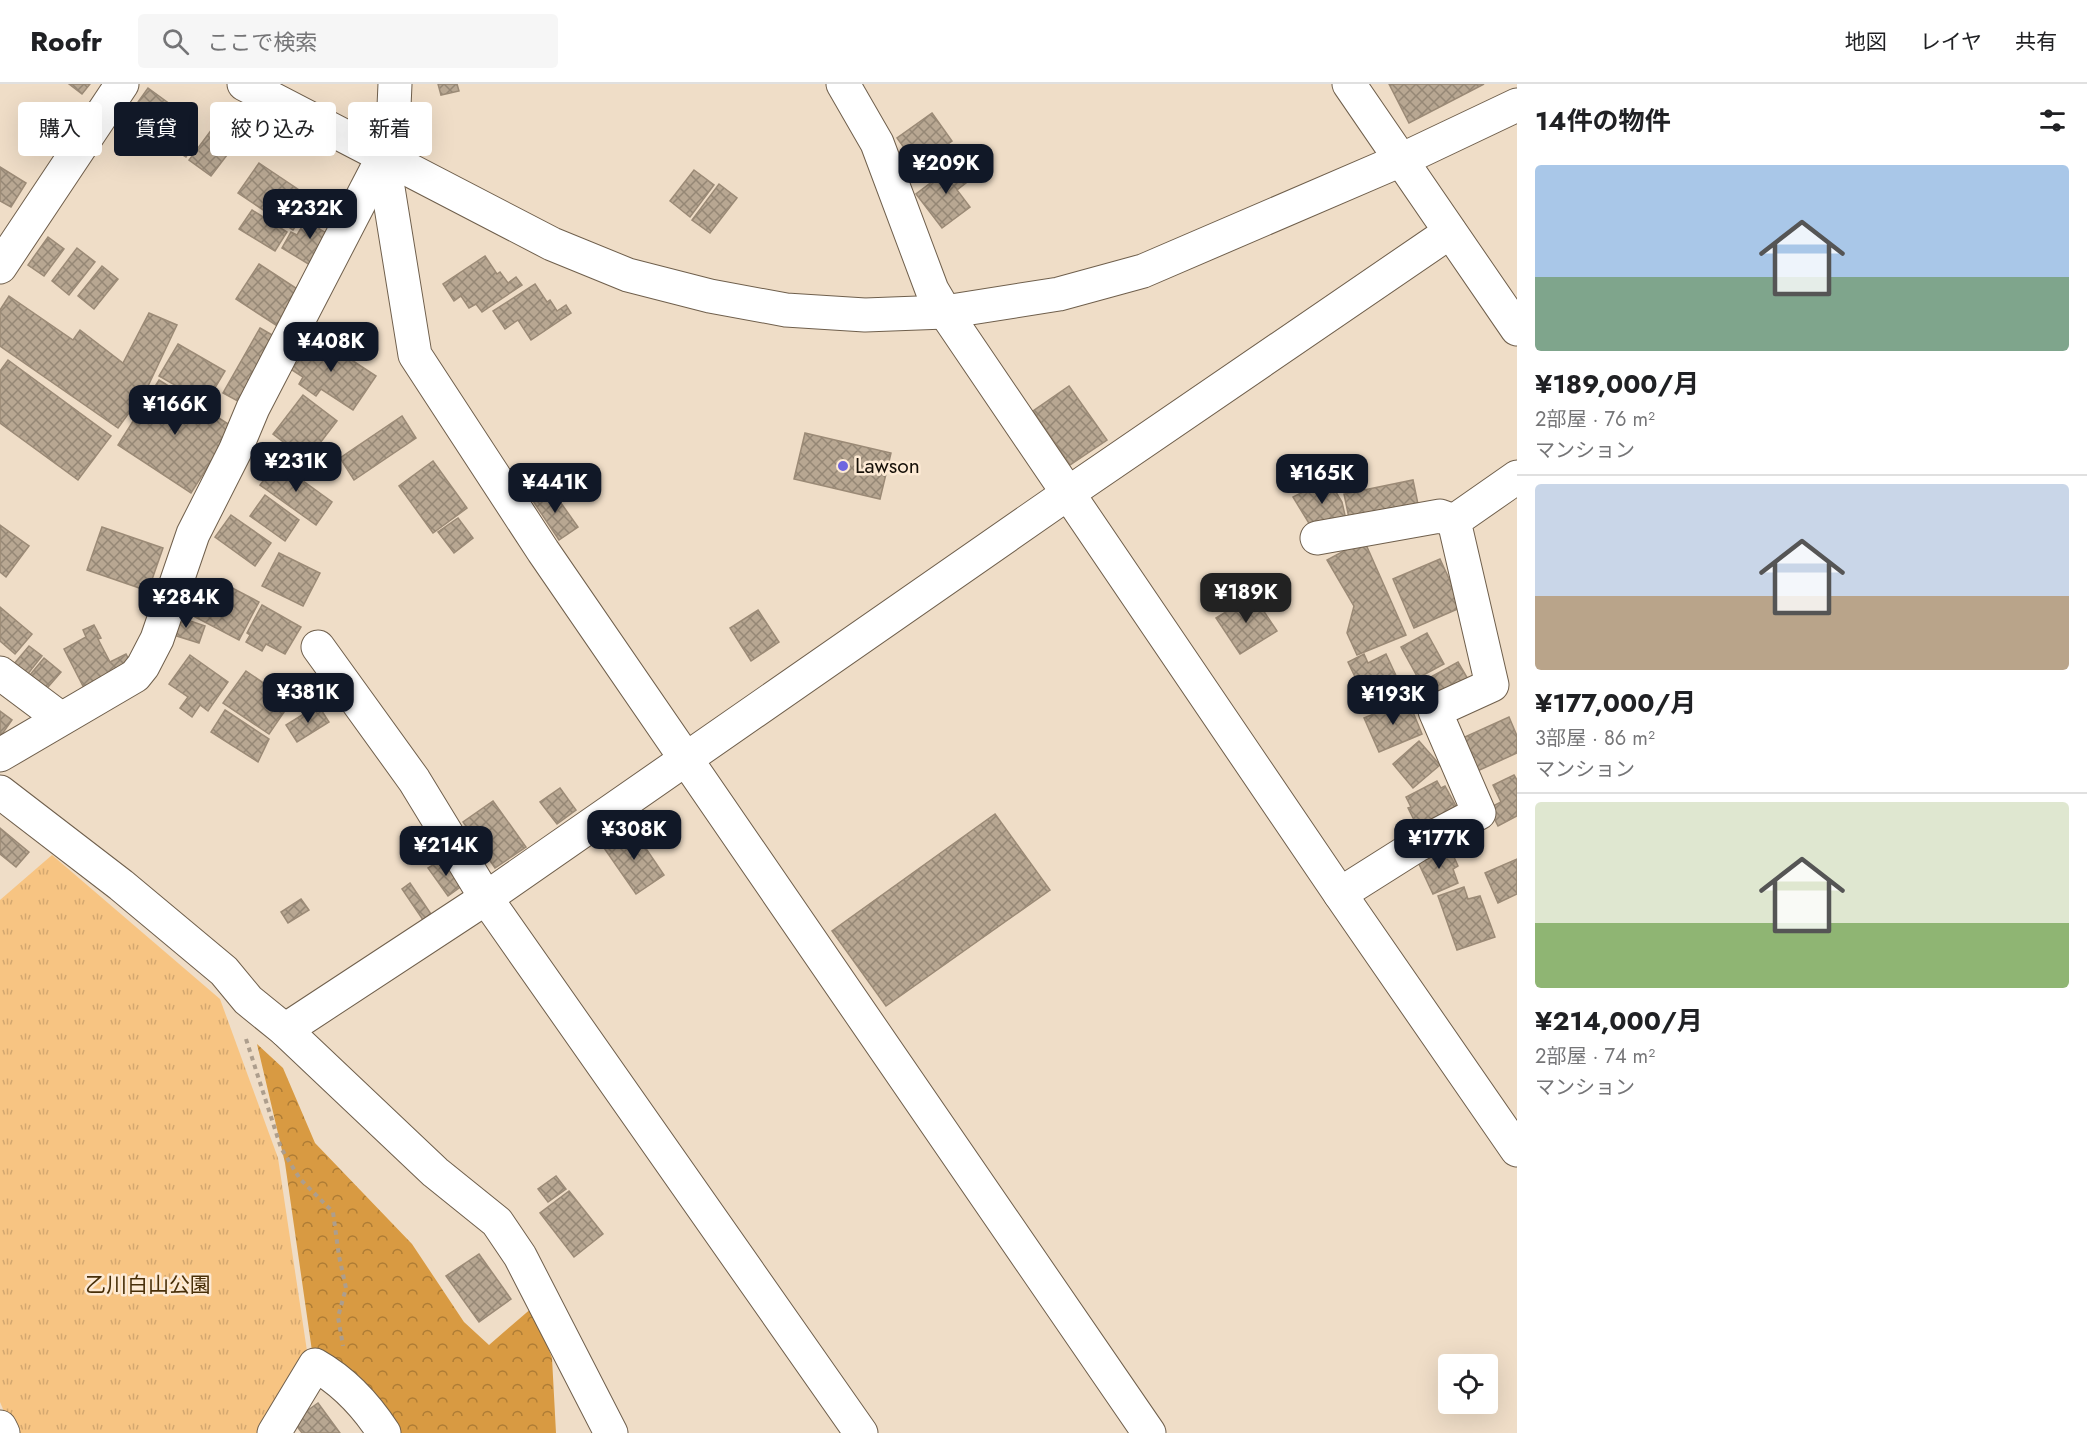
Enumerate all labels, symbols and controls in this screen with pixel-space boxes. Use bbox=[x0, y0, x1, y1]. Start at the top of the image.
search box bbox=[138, 14, 558, 68]
text: Roofr bbox=[30, 21, 102, 62]
icon: search bbox=[159, 25, 192, 58]
text: ここで検索 bbox=[207, 26, 317, 58]
text: 地図 bbox=[1845, 27, 1887, 57]
text: レイヤ bbox=[1920, 27, 1982, 57]
text: 共有 bbox=[2015, 27, 2057, 57]
chip: 購入 bbox=[18, 102, 102, 156]
chip: 賃貸 bbox=[114, 102, 198, 156]
chip: 絞り込み bbox=[210, 102, 336, 156]
chip: 新着 bbox=[348, 102, 432, 156]
text: 14件の物件 bbox=[1535, 102, 1670, 140]
icon: filters bbox=[2036, 104, 2069, 137]
pin: ¥209K bbox=[904, 144, 988, 195]
text: ¥209K bbox=[912, 149, 980, 178]
pin: ¥232K bbox=[268, 189, 352, 240]
text: ¥232K bbox=[277, 194, 343, 223]
icon: home bbox=[1748, 204, 1856, 312]
pin: ¥408K bbox=[289, 322, 373, 373]
text: ¥408K bbox=[297, 327, 365, 356]
text: ¥189,000/月 bbox=[1535, 365, 1699, 403]
pin: ¥166K bbox=[133, 385, 217, 436]
text: ¥166K bbox=[143, 390, 207, 419]
text: 2部屋 · 76 m² bbox=[1535, 405, 1655, 434]
text: マンション bbox=[1535, 436, 1635, 465]
pin: ¥231K bbox=[254, 442, 338, 493]
text: ¥231K bbox=[264, 447, 328, 476]
place label: Lawson bbox=[855, 451, 920, 481]
pin: ¥165K bbox=[1280, 454, 1364, 505]
marker: Lawson bbox=[836, 459, 850, 473]
text: ¥165K bbox=[1290, 459, 1354, 488]
pin: ¥441K bbox=[513, 463, 597, 514]
text: ¥441K bbox=[522, 468, 588, 497]
icon: home bbox=[1748, 523, 1856, 631]
pin: ¥189K bbox=[1204, 573, 1288, 624]
pin: ¥284K bbox=[144, 578, 228, 629]
text: ¥189K bbox=[1214, 578, 1278, 607]
text: ¥284K bbox=[153, 583, 219, 612]
pin: ¥381K bbox=[266, 673, 350, 724]
pin: ¥193K bbox=[1351, 675, 1435, 726]
text: ¥381K bbox=[277, 678, 339, 707]
text: ¥193K bbox=[1361, 680, 1425, 709]
text: ¥177,000/月 bbox=[1535, 684, 1696, 722]
text: 3部屋 · 86 m² bbox=[1535, 724, 1655, 753]
text: マンション bbox=[1535, 755, 1635, 784]
pin: ¥308K bbox=[592, 810, 676, 861]
text: ¥308K bbox=[601, 815, 667, 844]
pin: ¥177K bbox=[1397, 819, 1481, 870]
text: ¥177K bbox=[1408, 824, 1470, 853]
pin: ¥214K bbox=[404, 826, 488, 877]
text: ¥214K bbox=[414, 831, 478, 860]
icon: home bbox=[1748, 841, 1856, 949]
text: ¥214,000/月 bbox=[1535, 1002, 1703, 1040]
text: 2部屋 · 74 m² bbox=[1535, 1042, 1655, 1071]
text: マンション bbox=[1535, 1073, 1635, 1102]
park label: 乙川白山公園 bbox=[85, 1270, 211, 1300]
map controls bbox=[1438, 1354, 1498, 1414]
button: locate bbox=[1438, 1354, 1498, 1414]

